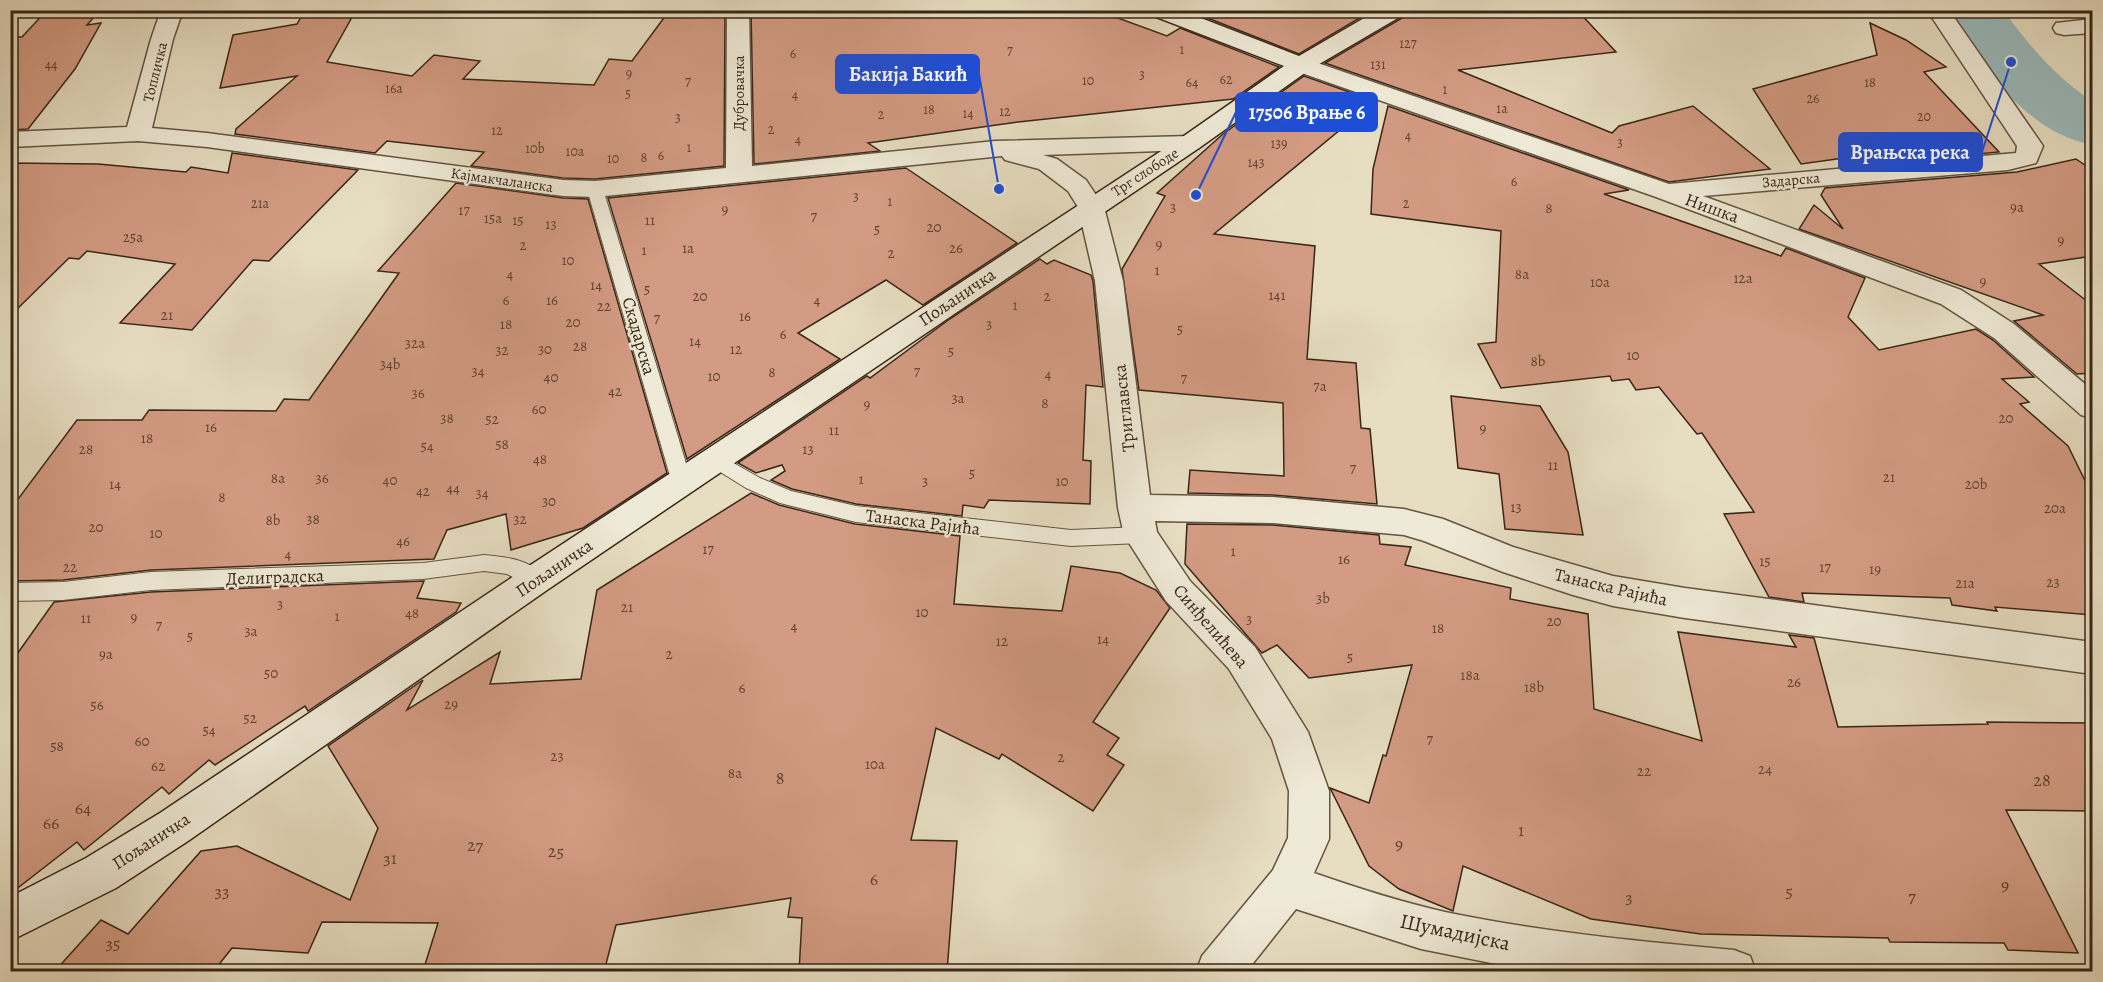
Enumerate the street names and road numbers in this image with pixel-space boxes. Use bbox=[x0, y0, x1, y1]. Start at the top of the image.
street label: Топличка bbox=[138, 40, 172, 104]
street label: Дубровачка bbox=[729, 55, 749, 131]
street label: Трг слободе bbox=[1108, 143, 1182, 201]
street label: Кајмакчаланска bbox=[450, 163, 554, 197]
street label: Задарска bbox=[1761, 168, 1821, 192]
street label: Нишка bbox=[1682, 187, 1743, 229]
street label: Пољаничка bbox=[914, 262, 1001, 332]
street label: Скадарска bbox=[616, 294, 662, 378]
street label: Триглавска bbox=[1107, 362, 1141, 453]
street label: Танаска Рајића bbox=[864, 503, 982, 541]
street label: Пољаничка bbox=[511, 533, 598, 603]
street label: Танаска Рајића bbox=[1552, 562, 1671, 612]
street label: Делиградска bbox=[225, 563, 325, 591]
street label: Синђелићева bbox=[1168, 579, 1255, 674]
street label: Пољаничка bbox=[107, 806, 195, 875]
street label: Шумадијска bbox=[1397, 907, 1513, 957]

